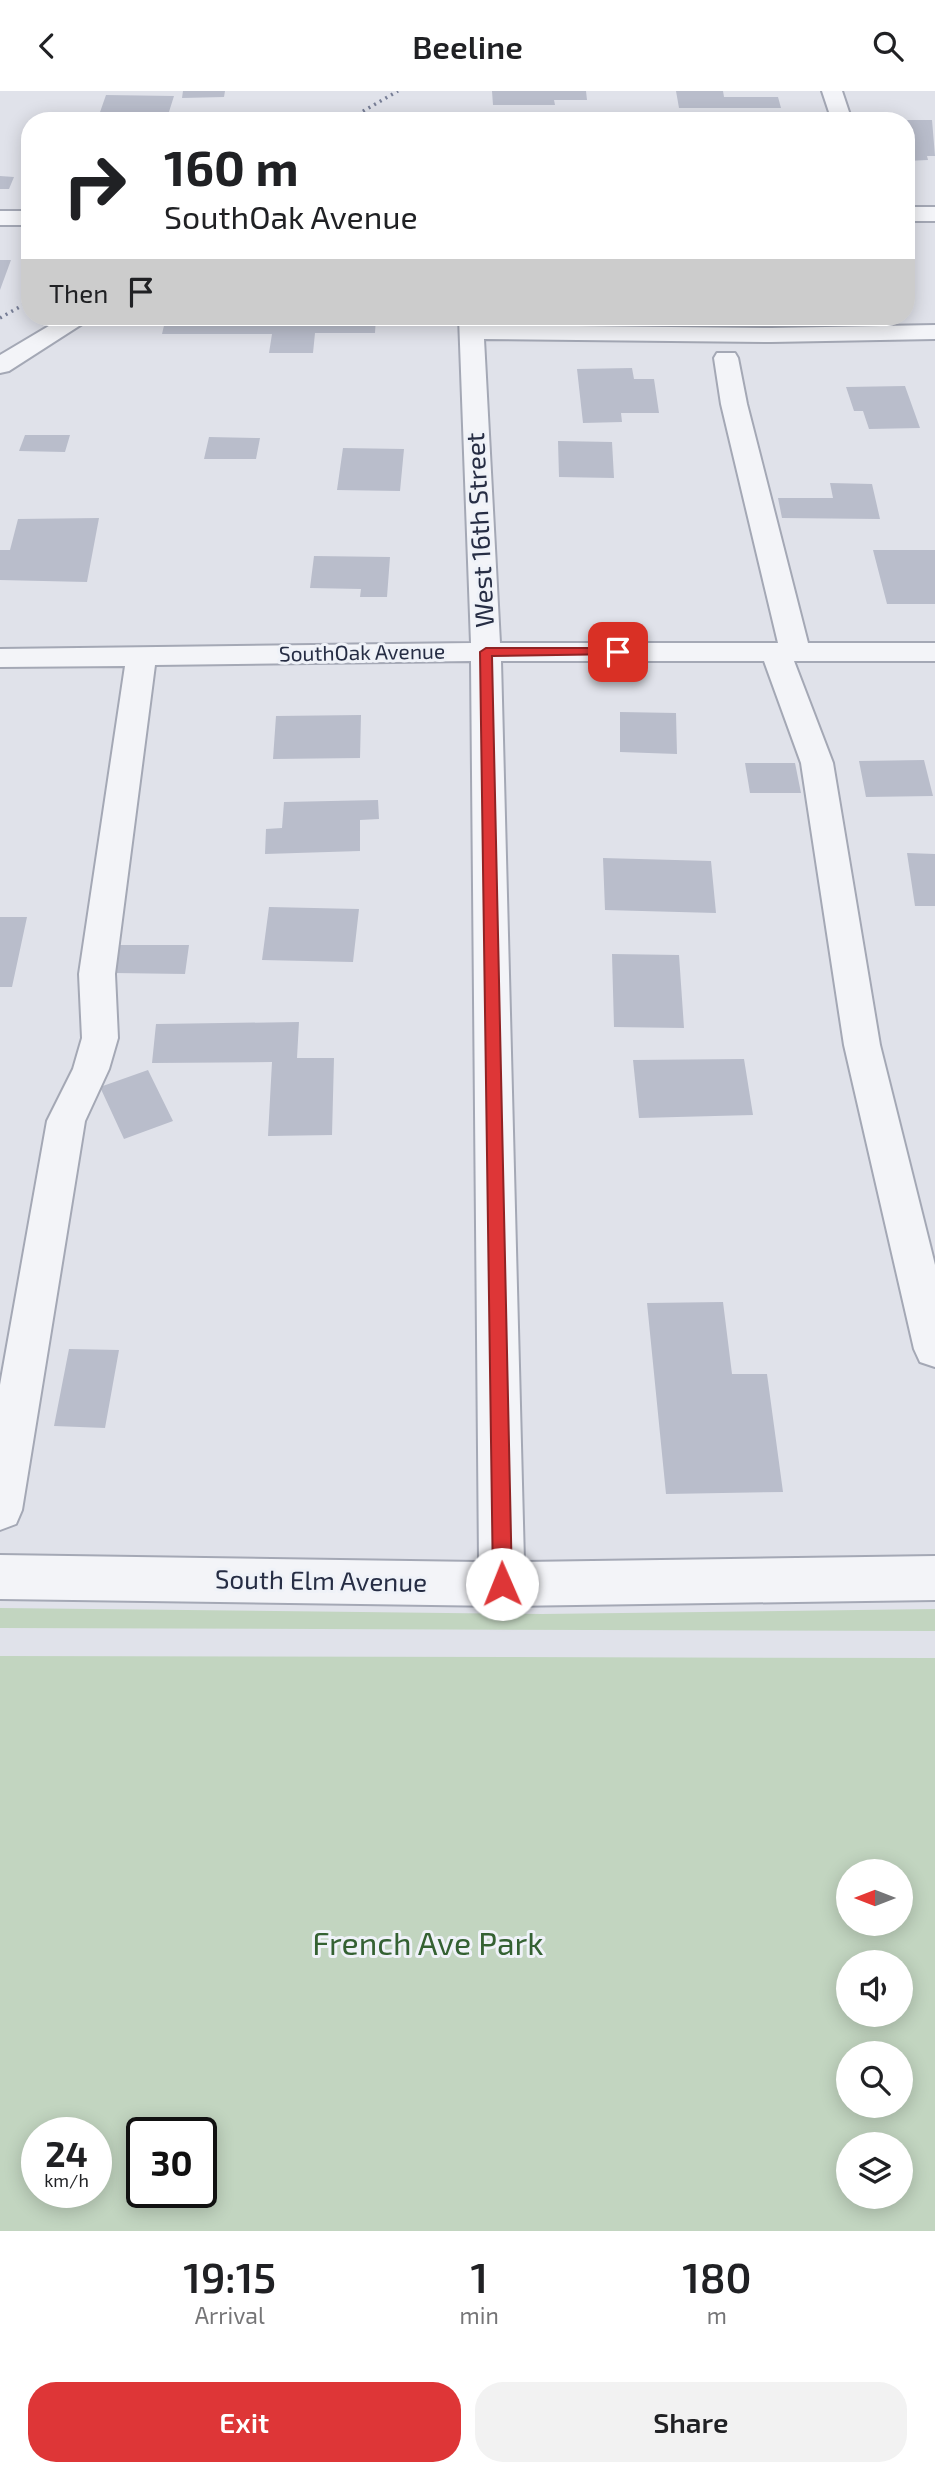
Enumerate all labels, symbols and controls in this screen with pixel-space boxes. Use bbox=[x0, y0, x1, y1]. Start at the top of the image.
icon: back bbox=[28, 27, 66, 65]
text: Beeline bbox=[412, 27, 523, 65]
icon: search bbox=[869, 27, 907, 65]
text: 160 m bbox=[164, 137, 299, 196]
icon: right bbox=[49, 140, 140, 231]
text: SouthOak Avenue bbox=[164, 197, 418, 235]
icon: arrive bbox=[122, 273, 160, 311]
text: Then bbox=[49, 277, 108, 308]
street label: West 16th Street bbox=[458, 432, 499, 628]
pin bbox=[588, 622, 648, 682]
icon: arrive bbox=[599, 633, 637, 671]
street label: SouthOak Avenue bbox=[279, 638, 445, 665]
position arrow bbox=[465, 1547, 539, 1621]
street label: South Elm Avenue bbox=[215, 1562, 427, 1597]
north arrow bbox=[836, 1859, 914, 1935]
map controls bbox=[836, 1859, 913, 2209]
park label: French Ave Park bbox=[312, 1923, 544, 1961]
button: sound bbox=[836, 1950, 913, 2027]
button: search bbox=[836, 2041, 913, 2118]
speed limit sign: 30 bbox=[126, 2117, 217, 2208]
text: 24 bbox=[45, 2132, 88, 2174]
button: layers bbox=[836, 2132, 913, 2209]
text: km/h bbox=[44, 2169, 89, 2191]
text: 19:15 bbox=[183, 2251, 276, 2301]
text: 1 bbox=[470, 2251, 488, 2301]
text: 180 bbox=[682, 2251, 752, 2301]
text: Arrival bbox=[195, 2301, 265, 2329]
text: min bbox=[460, 2301, 499, 2329]
text: m bbox=[707, 2301, 727, 2329]
button: Exit bbox=[28, 2382, 461, 2462]
button: Share bbox=[475, 2382, 907, 2462]

